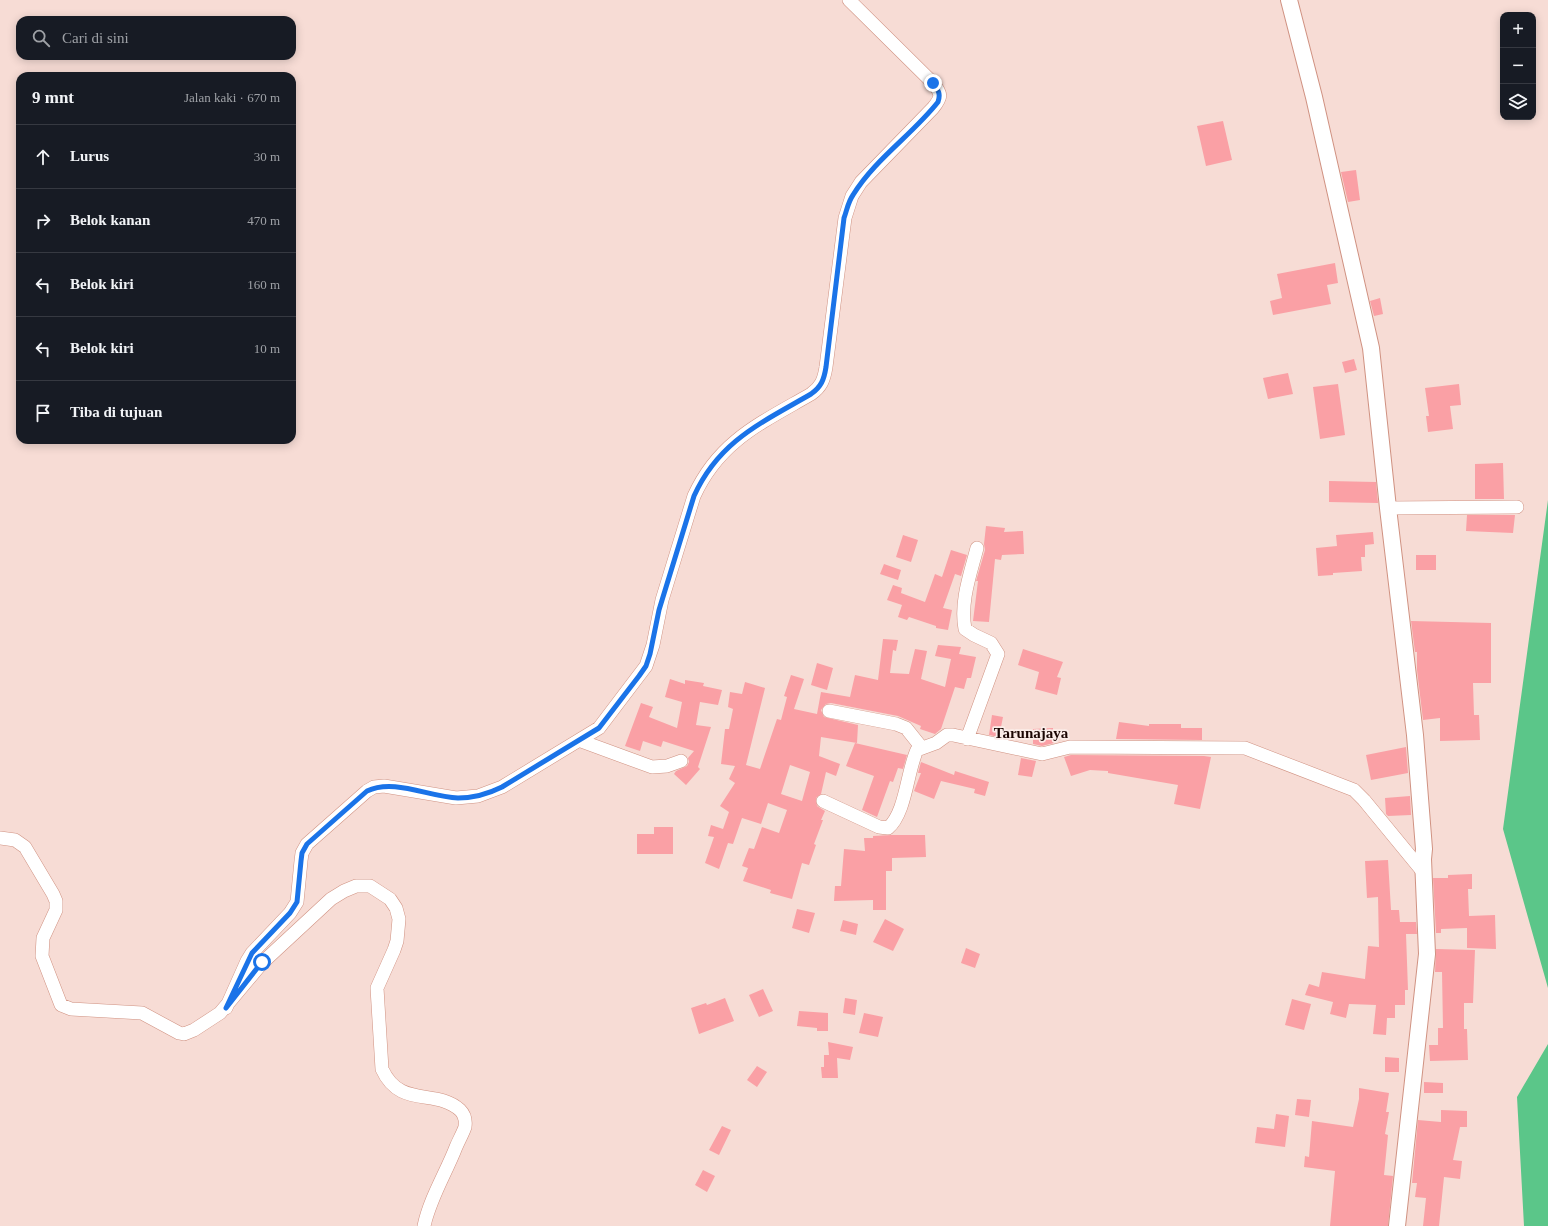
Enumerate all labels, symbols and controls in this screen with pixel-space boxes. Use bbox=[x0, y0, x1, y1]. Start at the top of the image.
map controls bbox=[1500, 12, 1536, 120]
button: + bbox=[1500, 12, 1536, 48]
search box bbox=[16, 16, 296, 60]
icon: search bbox=[30, 27, 52, 49]
text: Cari di sini bbox=[62, 30, 129, 46]
button: − bbox=[1500, 48, 1536, 84]
route end bbox=[924, 74, 942, 92]
button: layers bbox=[1500, 84, 1536, 120]
text: 9 mnt bbox=[32, 88, 74, 107]
text: Jalan kaki · 670 m bbox=[184, 90, 280, 105]
icon: ahead bbox=[32, 146, 54, 168]
text: Lurus bbox=[70, 148, 109, 164]
text: 30 m bbox=[254, 149, 280, 164]
icon: right bbox=[32, 210, 54, 232]
text: Belok kanan bbox=[70, 212, 150, 228]
text: 470 m bbox=[247, 213, 280, 228]
icon: left bbox=[32, 274, 54, 296]
text: Belok kiri bbox=[70, 276, 134, 292]
text: 160 m bbox=[247, 277, 280, 292]
icon: left bbox=[32, 338, 54, 360]
text: Belok kiri bbox=[70, 340, 134, 356]
text: 10 m bbox=[254, 341, 280, 356]
icon: arrive bbox=[32, 402, 54, 424]
text: Tiba di tujuan bbox=[70, 404, 162, 420]
district label: Tarunajaya bbox=[994, 725, 1069, 741]
route start bbox=[253, 953, 271, 971]

